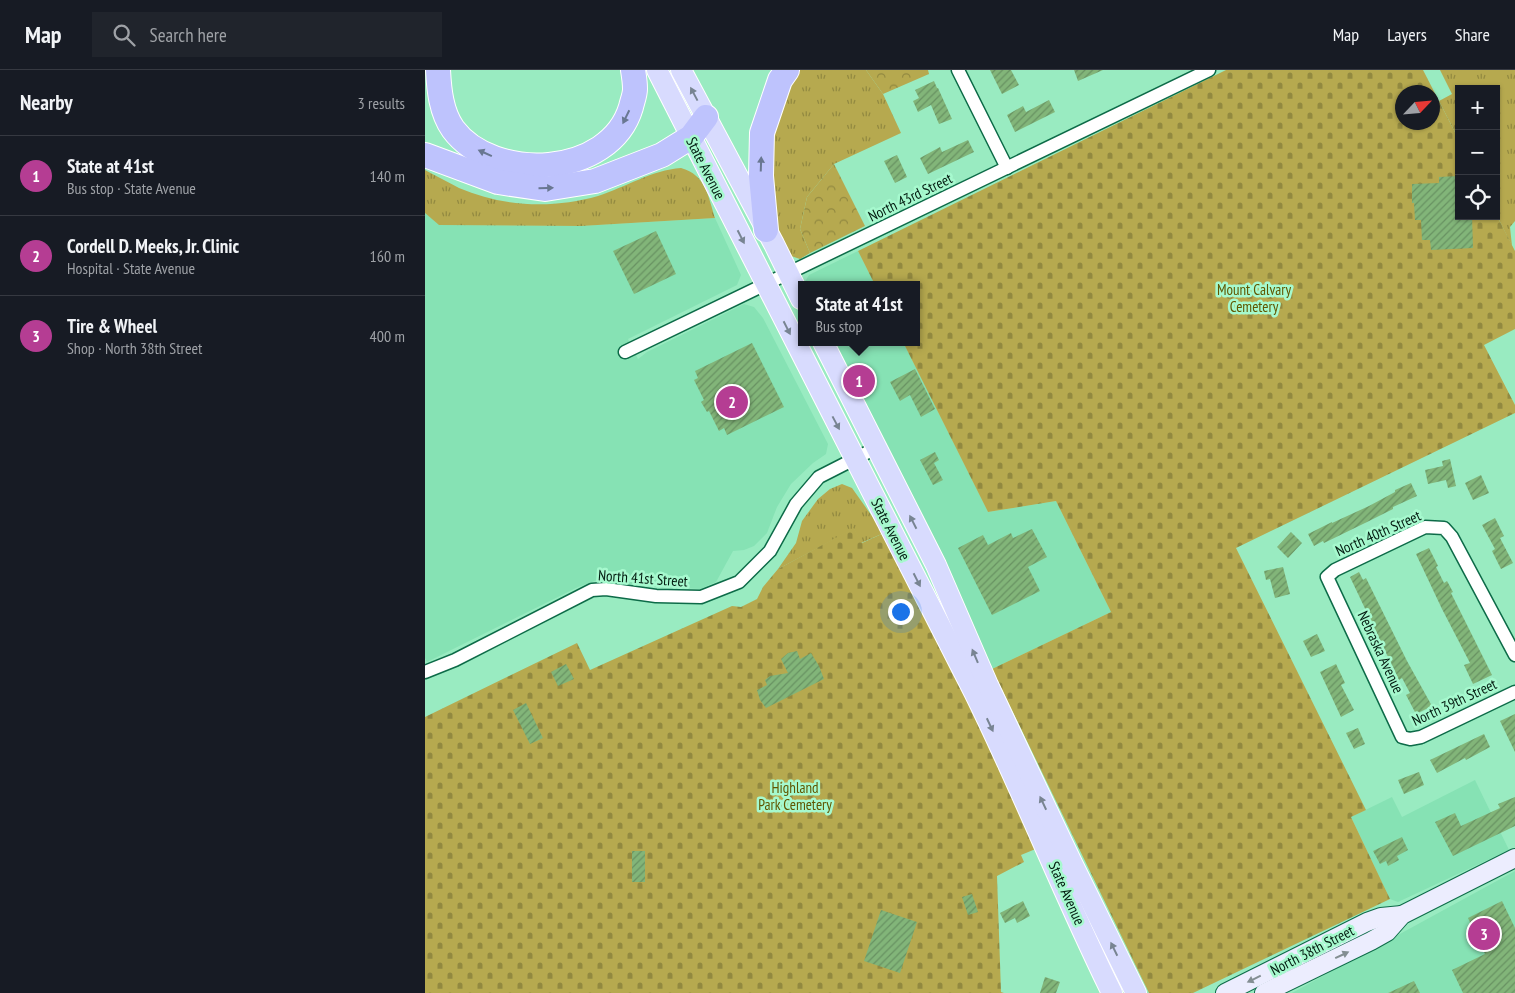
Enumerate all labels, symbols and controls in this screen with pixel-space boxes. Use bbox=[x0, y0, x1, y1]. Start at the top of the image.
search box bbox=[92, 12, 442, 57]
text: Map bbox=[25, 19, 62, 50]
icon: search bbox=[110, 21, 138, 49]
text: Search here bbox=[150, 23, 227, 47]
text: Map bbox=[1333, 23, 1359, 46]
text: Layers bbox=[1387, 23, 1427, 46]
text: Share bbox=[1455, 23, 1490, 46]
north arrow bbox=[1395, 85, 1440, 130]
map controls bbox=[1455, 85, 1500, 220]
button: + bbox=[1455, 85, 1500, 130]
one-way arrow bbox=[689, 87, 698, 100]
text: Nearby bbox=[20, 89, 73, 116]
text: 3 results bbox=[358, 93, 405, 113]
one-way arrow bbox=[622, 110, 630, 124]
button: − bbox=[1455, 130, 1500, 175]
street label: State Avenue bbox=[682, 134, 730, 202]
one-way arrow bbox=[478, 149, 492, 157]
text: State at 41st bbox=[67, 154, 154, 178]
one-way arrow bbox=[758, 156, 766, 172]
text: 1 bbox=[32, 166, 40, 186]
text: 140 m bbox=[370, 166, 405, 186]
street label: North 43rd Street bbox=[865, 168, 955, 226]
button: locate bbox=[1455, 175, 1500, 220]
text: Bus stop · State Avenue bbox=[67, 178, 196, 198]
one-way arrow bbox=[539, 184, 555, 192]
one-way arrow bbox=[737, 230, 745, 244]
text: Cordell D. Meeks, Jr. Clinic bbox=[67, 234, 239, 258]
text: 2 bbox=[32, 246, 40, 266]
text: 160 m bbox=[370, 246, 405, 266]
text: Hospital · State Avenue bbox=[67, 258, 195, 278]
park label: Mount Calvary Cemetery bbox=[1217, 280, 1291, 316]
popup bbox=[798, 281, 920, 346]
text: State at 41st bbox=[816, 292, 902, 316]
text: Tire & Wheel bbox=[67, 314, 157, 338]
text: Bus stop bbox=[816, 316, 862, 336]
one-way arrow bbox=[783, 321, 791, 335]
text: 3 bbox=[32, 326, 40, 346]
text: 400 m bbox=[370, 326, 405, 346]
text: Shop · North 38th Street bbox=[67, 338, 202, 358]
pin: 1 bbox=[843, 362, 875, 400]
pin: 2 bbox=[716, 383, 748, 421]
one-way arrow bbox=[832, 416, 840, 430]
street label: State Avenue bbox=[867, 495, 915, 563]
street label: North 40th Street bbox=[1332, 506, 1424, 560]
one-way arrow bbox=[909, 515, 917, 529]
street label: North 41st Street bbox=[598, 565, 688, 591]
one-way arrow bbox=[913, 573, 921, 587]
your location bbox=[888, 599, 914, 625]
street label: Nebraska Avenue bbox=[1354, 608, 1408, 696]
one-way arrow bbox=[970, 649, 978, 663]
street label: North 39th Street bbox=[1409, 674, 1499, 730]
one-way arrow bbox=[986, 718, 994, 732]
park label: Highland Park Cemetery bbox=[758, 778, 832, 814]
one-way arrow bbox=[1039, 796, 1047, 810]
street label: State Avenue bbox=[1045, 858, 1089, 928]
pin: 3 bbox=[1468, 915, 1500, 953]
street label: North 38th Street bbox=[1267, 921, 1357, 979]
one-way arrow bbox=[1110, 942, 1118, 956]
one-way arrow bbox=[1335, 951, 1349, 959]
one-way arrow bbox=[1247, 975, 1261, 983]

